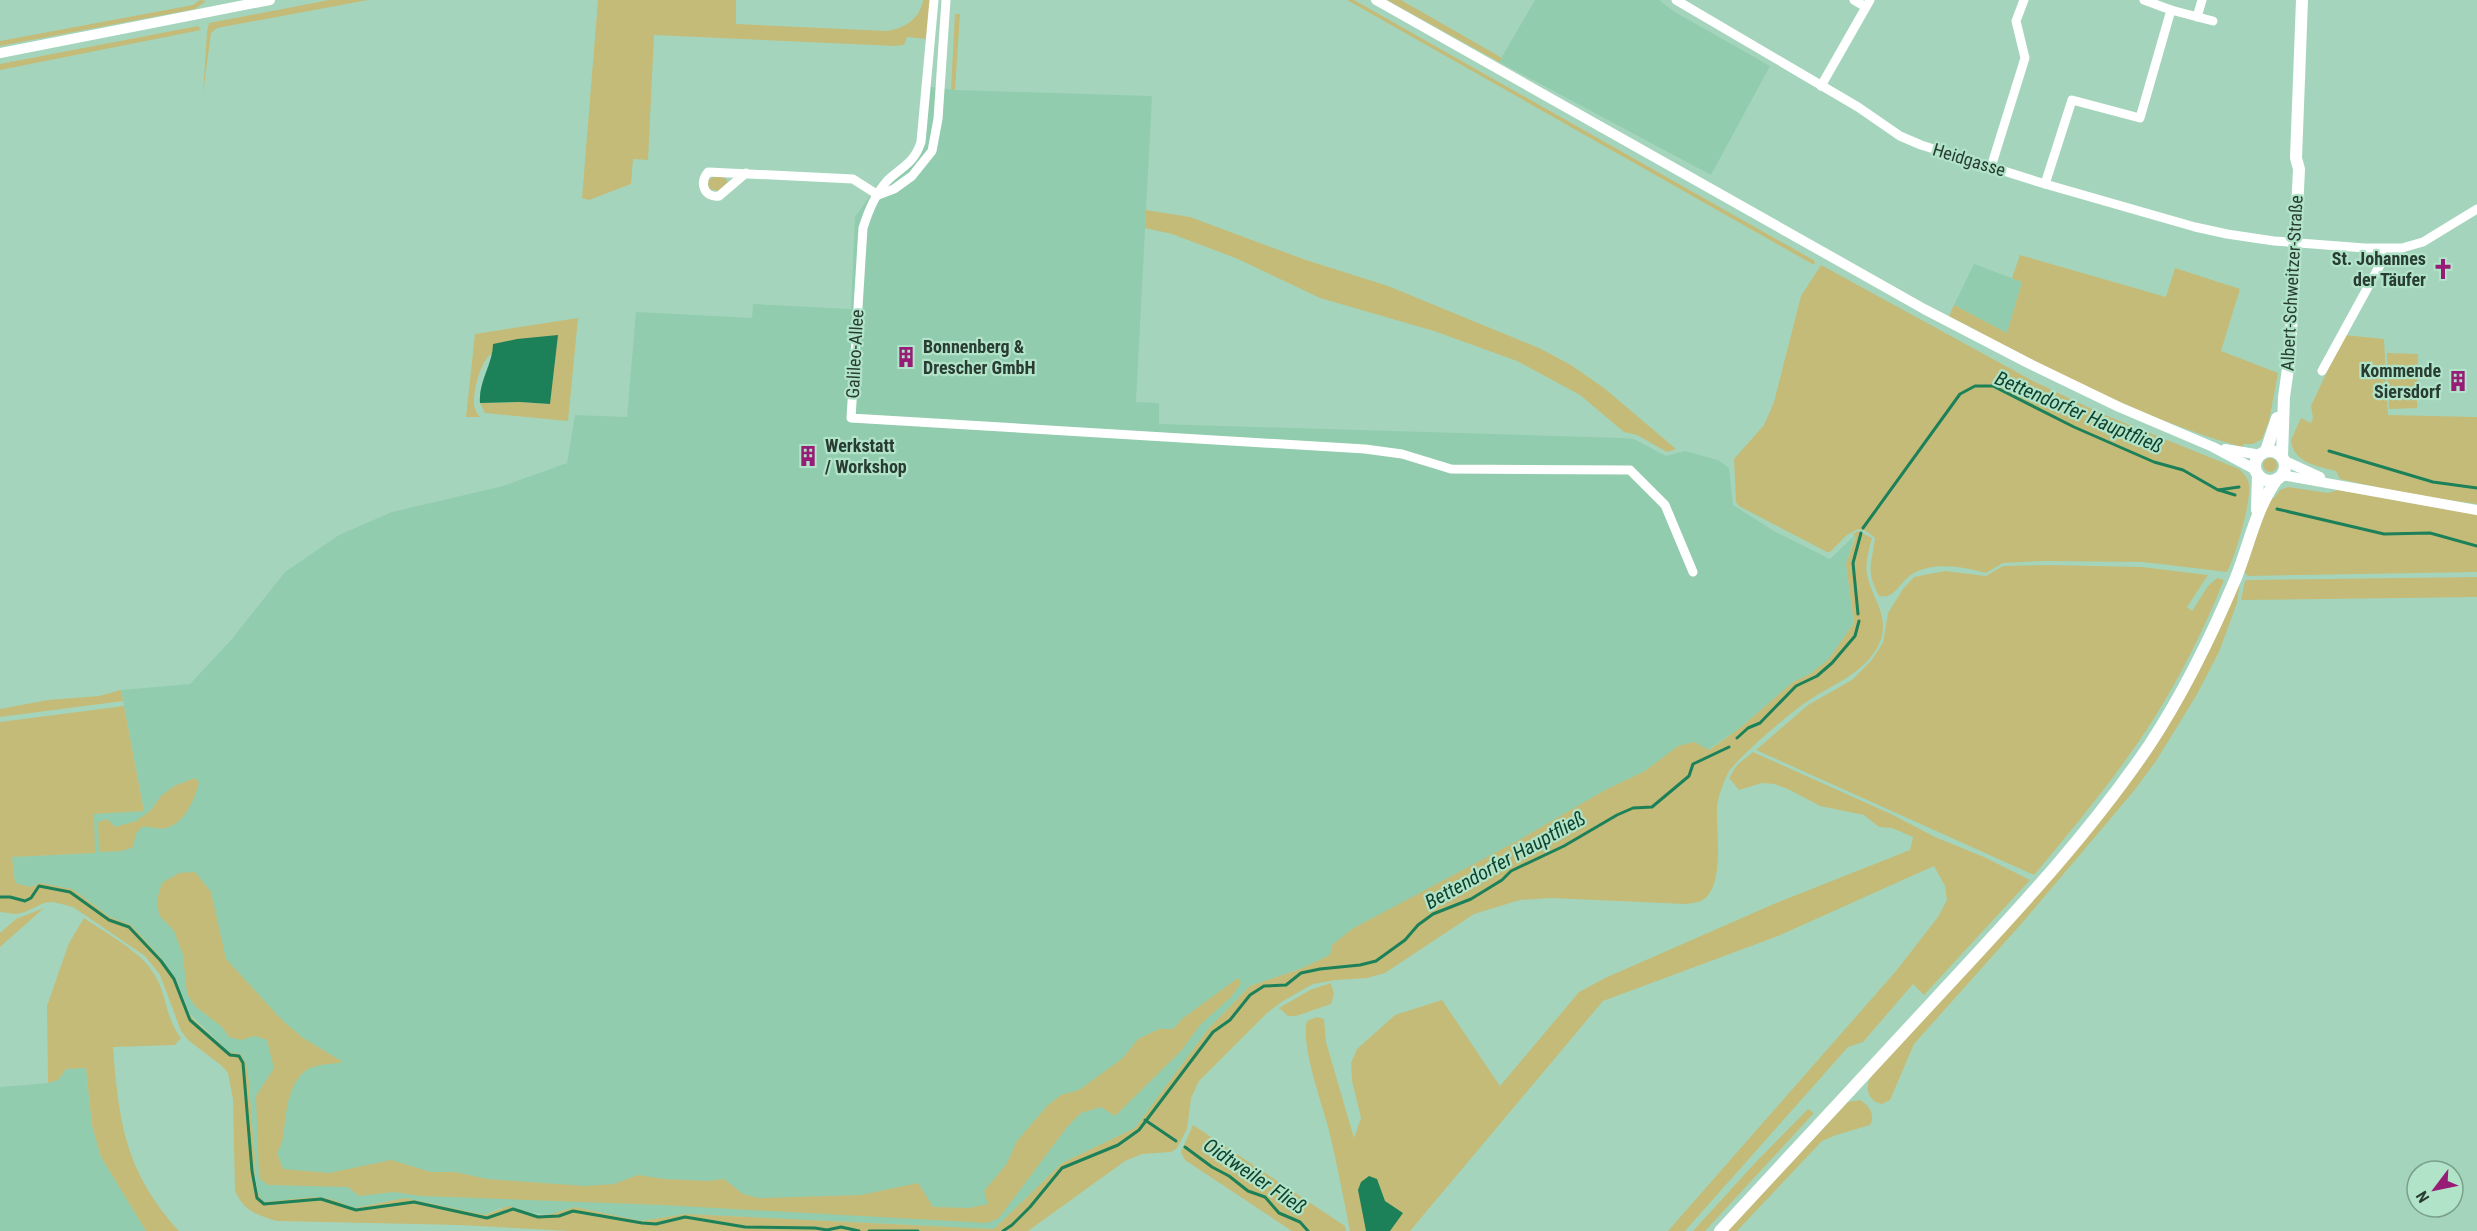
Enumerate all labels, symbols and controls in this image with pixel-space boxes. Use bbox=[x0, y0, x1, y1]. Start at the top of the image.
street label: Heidgasse bbox=[1930, 139, 2008, 181]
street label: Albert-Schweitzer-Straße bbox=[2276, 195, 2307, 371]
place label: St. Johannes der Täufer bbox=[2332, 248, 2426, 290]
church icon: St. Johannes der Täufer bbox=[2431, 257, 2455, 281]
street label: Galileo-Allee bbox=[842, 309, 867, 399]
place label: Bonnenberg & Drescher GmbH bbox=[923, 336, 1035, 378]
building icon: Bonnenberg & Drescher GmbH bbox=[894, 345, 918, 369]
place label: Kommende Siersdorf bbox=[2361, 360, 2441, 402]
water label: Bettendorfer Hauptfließ bbox=[1991, 366, 2167, 458]
building icon: Kommende Siersdorf bbox=[2446, 369, 2470, 393]
place label: Werkstatt / Workshop bbox=[824, 435, 907, 477]
building icon: Werkstatt / Workshop bbox=[796, 444, 820, 468]
water label: Bettendorfer Hauptfließ bbox=[1420, 806, 1590, 914]
water label: Oidtweiler Fließ bbox=[1199, 1133, 1311, 1219]
north arrow bbox=[2405, 1159, 2465, 1219]
text: N bbox=[2412, 1187, 2433, 1206]

